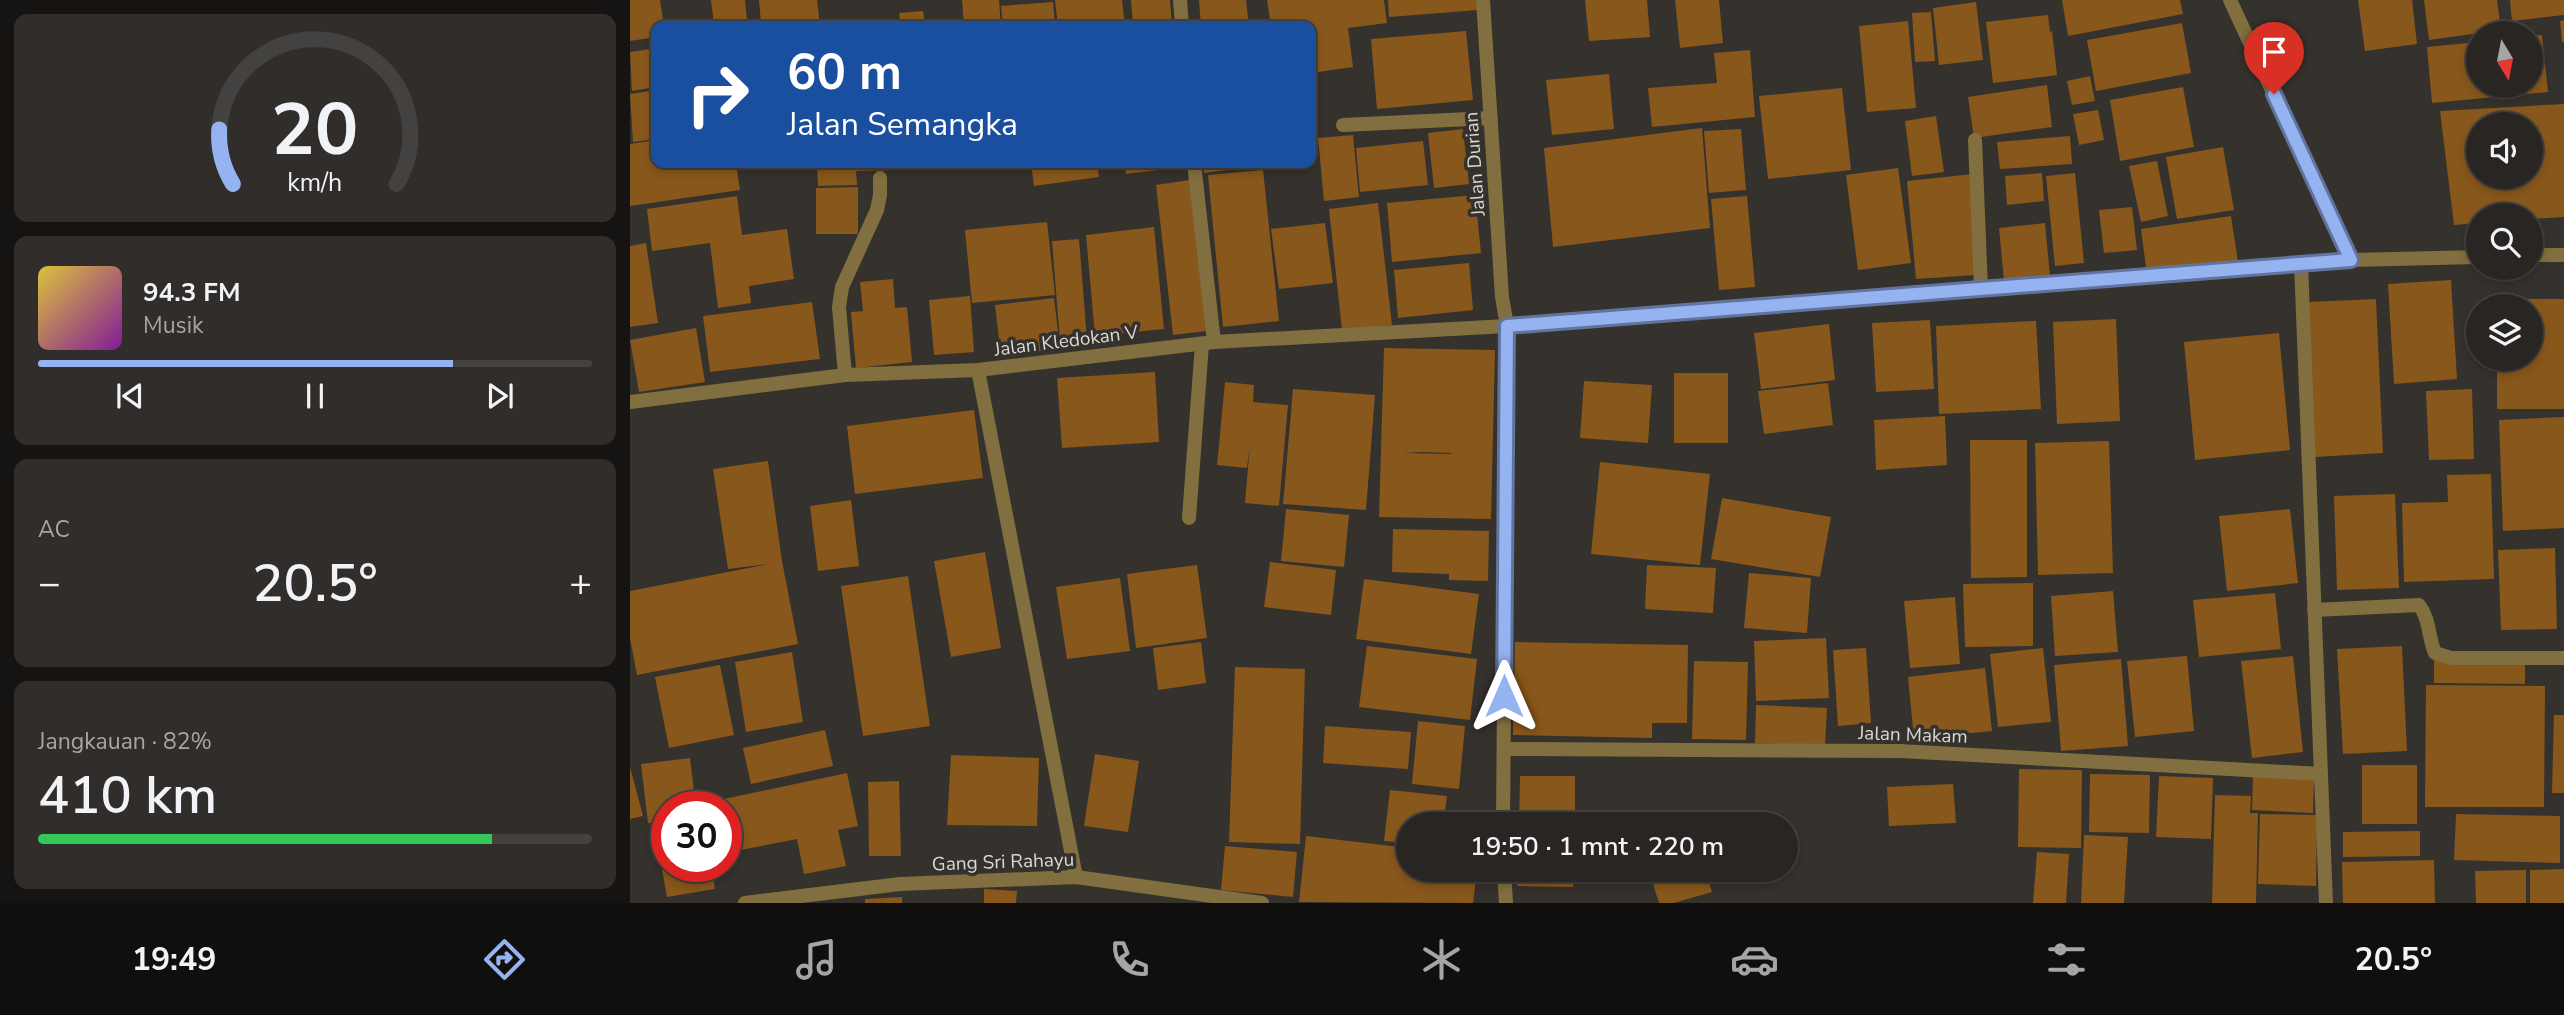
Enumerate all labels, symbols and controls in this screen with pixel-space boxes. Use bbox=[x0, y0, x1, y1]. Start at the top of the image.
north arrow bbox=[2466, 21, 2543, 98]
map controls bbox=[2466, 21, 2543, 371]
pin bbox=[2244, 22, 2304, 94]
icon: arrive bbox=[2255, 33, 2293, 71]
text: 60 m bbox=[787, 39, 902, 106]
icon: right bbox=[672, 49, 763, 140]
text: 20 bbox=[271, 81, 359, 181]
text: Jalan Semangka bbox=[787, 103, 1018, 146]
street label: Jalan Durian bbox=[1458, 111, 1492, 218]
button: sound bbox=[2466, 112, 2543, 189]
text: km/h bbox=[287, 166, 343, 200]
button: search bbox=[2466, 203, 2543, 280]
text: 94.3 FM bbox=[143, 275, 240, 310]
button: layers bbox=[2466, 294, 2543, 371]
text: Musik bbox=[143, 310, 203, 341]
street label: Jalan Kledokan V bbox=[992, 319, 1141, 363]
icon: previous bbox=[111, 377, 149, 415]
icon: pause bbox=[296, 377, 334, 415]
icon: next bbox=[481, 377, 519, 415]
text: AC bbox=[38, 514, 70, 545]
text: 20.5° bbox=[252, 548, 378, 619]
text: − bbox=[38, 558, 61, 609]
text: + bbox=[569, 558, 592, 609]
position arrow bbox=[1467, 659, 1541, 733]
street label: Jalan Makam bbox=[1857, 720, 1968, 750]
text: Jangkauan · 82% bbox=[38, 726, 212, 757]
text: 410 km bbox=[38, 760, 217, 831]
speed limit sign: 30 bbox=[651, 791, 742, 882]
text: 19:50 · 1 mnt · 220 m bbox=[1470, 829, 1724, 864]
street label: Gang Sri Rahayu bbox=[931, 847, 1075, 877]
icon: directions bbox=[480, 935, 529, 984]
icon: music bbox=[792, 935, 841, 984]
icon: phone bbox=[1105, 935, 1154, 984]
icon: climate bbox=[1417, 935, 1466, 984]
icon: car bbox=[1730, 935, 1779, 984]
icon: filters bbox=[2042, 935, 2091, 984]
text: 19:49 bbox=[132, 938, 216, 981]
text: 20.5° bbox=[2355, 938, 2432, 981]

